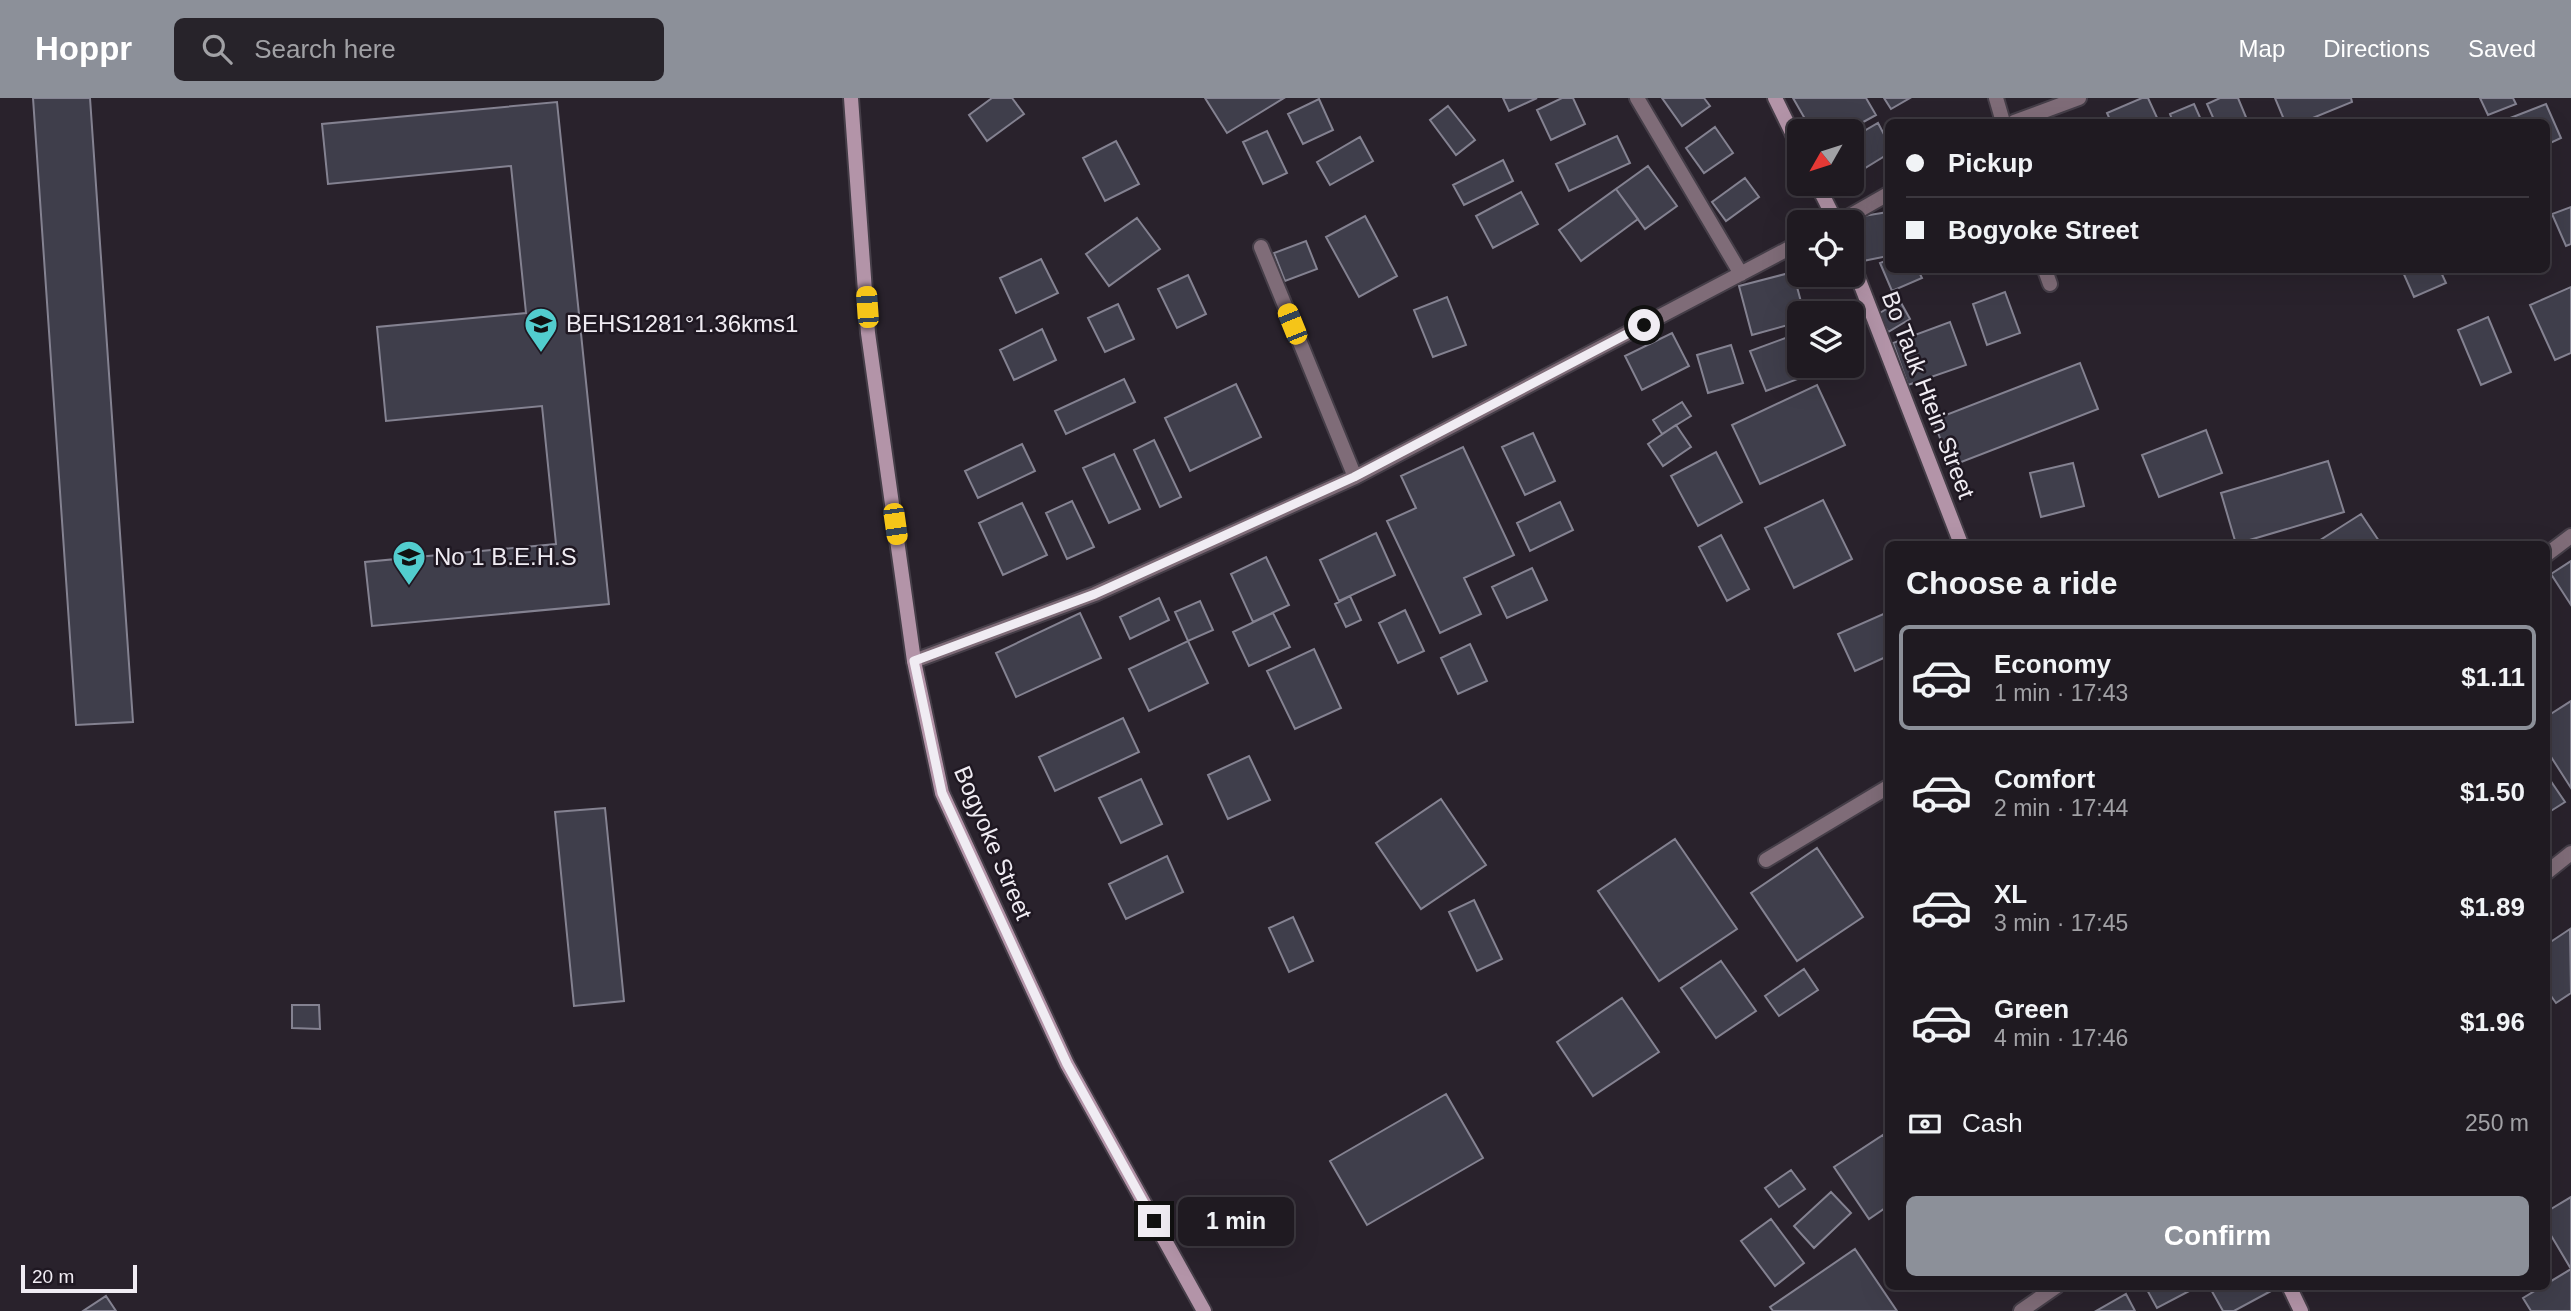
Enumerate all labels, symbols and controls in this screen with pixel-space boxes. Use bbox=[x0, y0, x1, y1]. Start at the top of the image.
search box bbox=[174, 18, 664, 81]
text: Hoppr bbox=[35, 30, 132, 67]
icon: search bbox=[198, 30, 236, 68]
text: Search here bbox=[254, 34, 396, 64]
text: Map bbox=[2239, 35, 2285, 62]
text: Directions bbox=[2323, 35, 2430, 62]
text: Saved bbox=[2468, 35, 2536, 62]
north arrow bbox=[1787, 119, 1864, 196]
map controls bbox=[1787, 119, 1864, 378]
text: Pickup bbox=[1948, 148, 2033, 178]
button: locate bbox=[1787, 210, 1864, 287]
text: Bogyoke Street bbox=[1948, 215, 2139, 245]
car bbox=[856, 285, 879, 329]
street label: Bo Tauk Htein Street bbox=[1876, 287, 1981, 503]
car bbox=[1275, 301, 1310, 347]
button: layers bbox=[1787, 301, 1864, 378]
school or university icon: BEHS1281°1.36kms1 bbox=[522, 305, 560, 354]
route start bbox=[1628, 309, 1660, 341]
place label: BEHS1281°1.36kms1 bbox=[566, 310, 798, 337]
car bbox=[882, 502, 909, 546]
school or university icon: No 1 B.E.H.S bbox=[390, 538, 428, 587]
place label: No 1 B.E.H.S bbox=[434, 543, 577, 570]
text: Choose a ride bbox=[1906, 565, 2118, 601]
icon: car bbox=[1910, 646, 1973, 709]
text: Economy bbox=[1994, 649, 2111, 679]
text: $1.11 bbox=[2461, 662, 2525, 692]
text: 1 min · 17:43 bbox=[1994, 680, 2128, 706]
icon: car bbox=[1910, 761, 1973, 824]
street label: Bogyoke Street bbox=[949, 762, 1038, 924]
text: Comfort bbox=[1994, 764, 2095, 794]
text: $1.50 bbox=[2460, 777, 2525, 807]
text: 2 min · 17:44 bbox=[1994, 795, 2128, 821]
icon: car bbox=[1910, 876, 1973, 939]
text: XL bbox=[1994, 879, 2027, 909]
text: $1.89 bbox=[2460, 892, 2525, 922]
text: 3 min · 17:45 bbox=[1994, 910, 2128, 936]
icon: car bbox=[1910, 991, 1973, 1054]
text: Green bbox=[1994, 994, 2069, 1024]
text: $1.96 bbox=[2460, 1007, 2525, 1037]
text: 4 min · 17:46 bbox=[1994, 1025, 2128, 1051]
icon: cash bbox=[1906, 1105, 1944, 1143]
text: Cash bbox=[1962, 1108, 2023, 1138]
text: 250 m bbox=[2465, 1110, 2529, 1136]
callout: 1 min bbox=[1178, 1196, 1294, 1246]
button: Confirm bbox=[1906, 1196, 2529, 1276]
route end bbox=[1138, 1205, 1170, 1237]
text: 1 min bbox=[1206, 1208, 1266, 1234]
scale bar bbox=[21, 1262, 136, 1294]
text: 20 m bbox=[32, 1266, 74, 1287]

